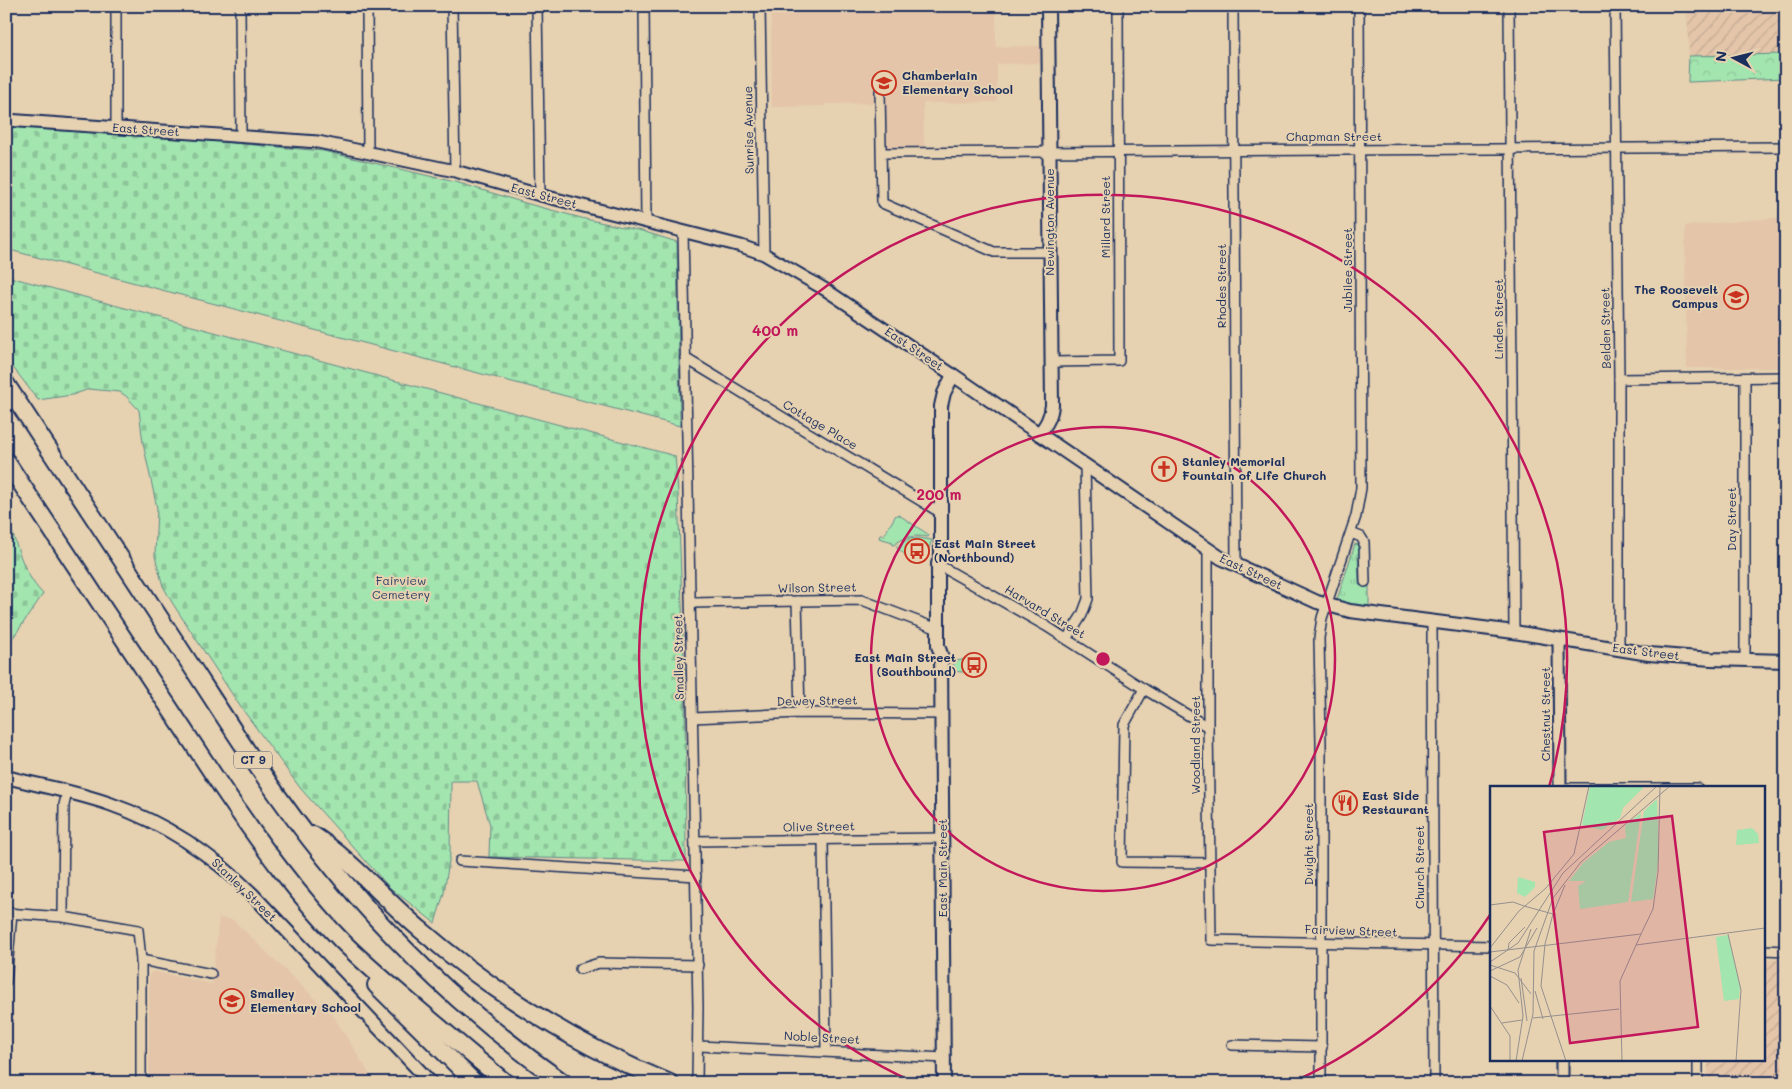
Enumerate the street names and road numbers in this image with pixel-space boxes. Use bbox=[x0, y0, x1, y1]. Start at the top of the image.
street label: Sunrise Avenue bbox=[739, 86, 757, 174]
street label: East Street bbox=[112, 119, 180, 139]
street label: Chapman Street bbox=[1286, 128, 1382, 144]
street label: Newington Avenue bbox=[1041, 168, 1057, 276]
street label: Millard Street bbox=[1097, 176, 1113, 258]
street label: East Street bbox=[510, 179, 579, 211]
street label: Jubilee Street bbox=[1339, 228, 1355, 312]
street label: Rhodes Street bbox=[1213, 244, 1229, 328]
street label: Linden Street bbox=[1490, 279, 1506, 359]
street label: Belden Street bbox=[1596, 287, 1614, 369]
street label: East Street bbox=[882, 323, 947, 374]
street label: Cottage Place bbox=[780, 396, 861, 453]
street label: Day Street bbox=[1723, 487, 1739, 551]
street label: East Street bbox=[1217, 550, 1285, 593]
street label: Wilson Street bbox=[777, 578, 857, 596]
street label: Harvard Street bbox=[1002, 581, 1089, 642]
street label: Smalley Street bbox=[669, 614, 687, 700]
street label: East Street bbox=[1612, 639, 1681, 663]
street label: Chestnut Street bbox=[1537, 667, 1553, 761]
street label: Dewey Street bbox=[776, 691, 857, 709]
street label: Woodland Street bbox=[1187, 695, 1203, 795]
road number: CT 9 bbox=[234, 752, 272, 768]
street label: Dwight Street bbox=[1300, 803, 1316, 885]
street label: Olive Street bbox=[783, 817, 855, 835]
street label: East Main Street bbox=[934, 819, 950, 917]
street label: Church Street bbox=[1411, 825, 1427, 909]
street label: Stanley Street bbox=[209, 854, 281, 925]
street label: Fairview Street bbox=[1304, 920, 1398, 940]
street label: Noble Street bbox=[784, 1027, 860, 1047]

